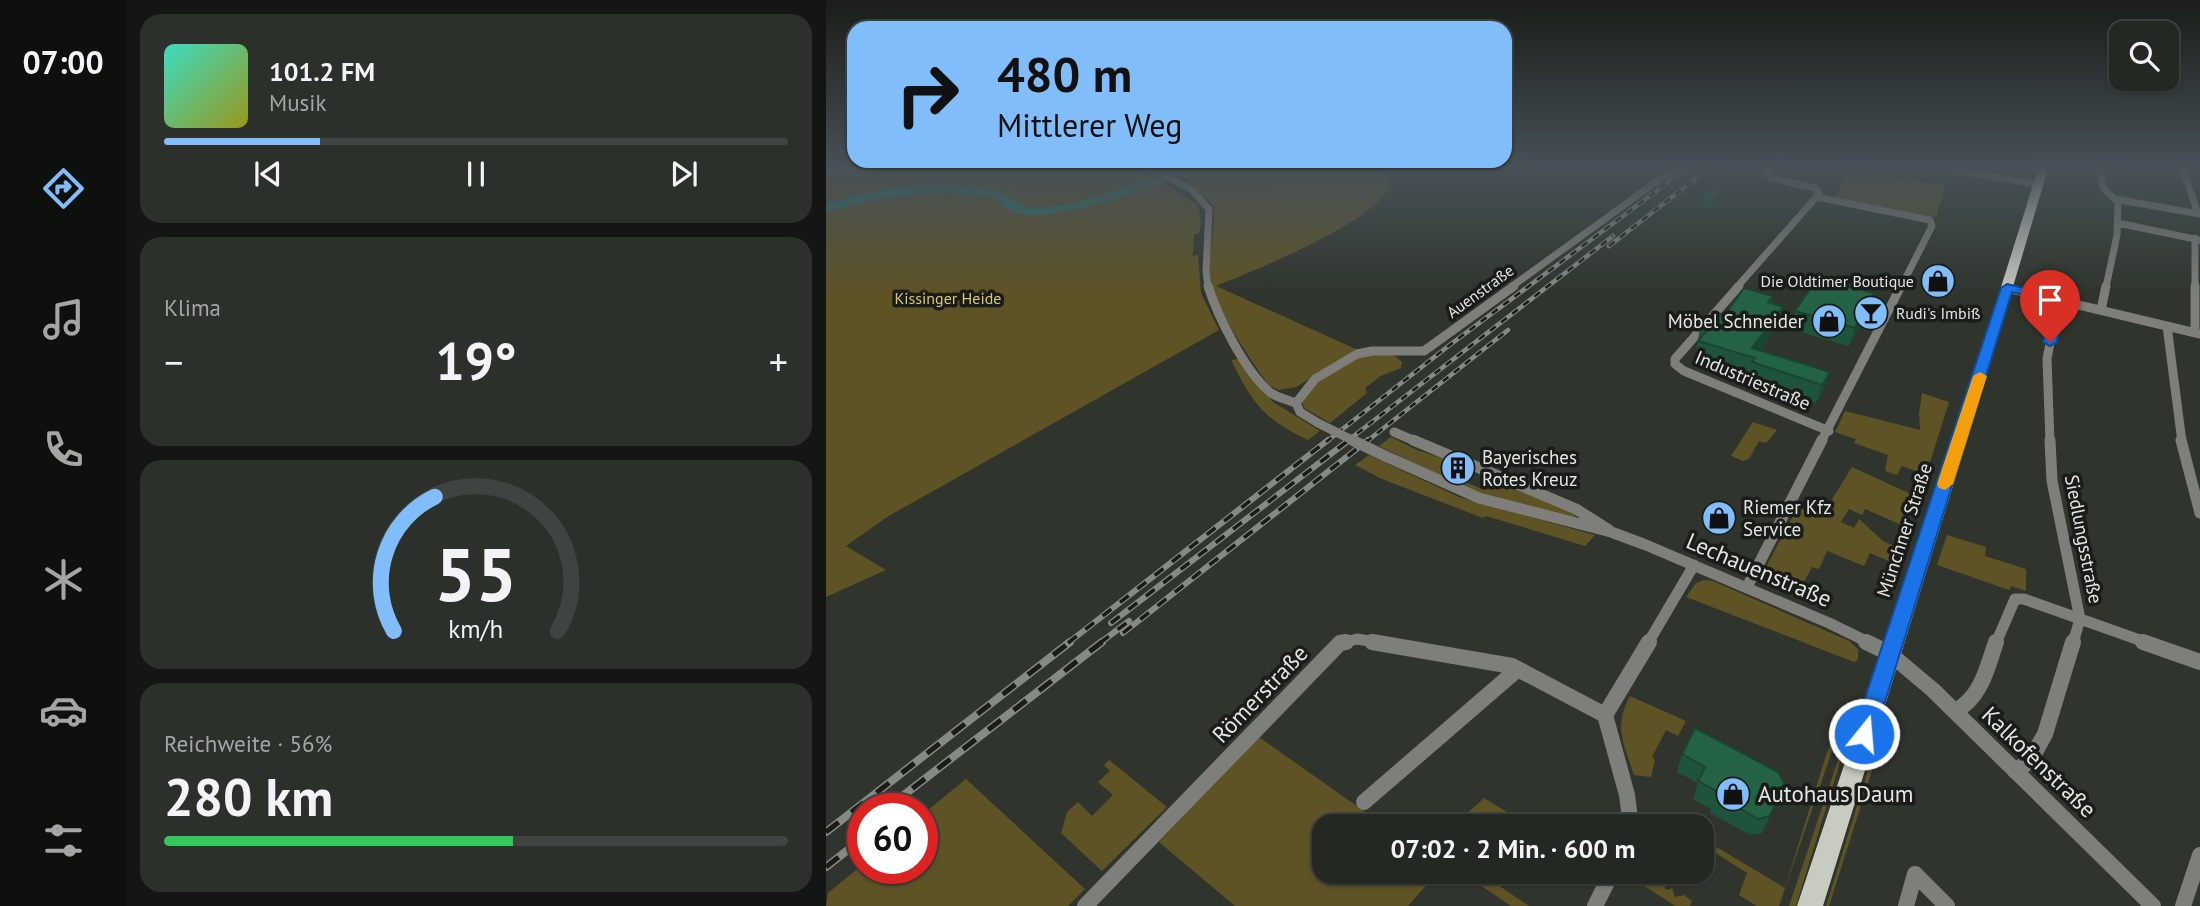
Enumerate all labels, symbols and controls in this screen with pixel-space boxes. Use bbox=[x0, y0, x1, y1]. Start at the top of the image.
map controls bbox=[2109, 21, 2179, 91]
button: search bbox=[2109, 21, 2179, 91]
text: 07:00 bbox=[22, 41, 104, 83]
text: 480 m bbox=[997, 42, 1132, 106]
icon: right bbox=[882, 49, 973, 140]
text: 101.2 FM bbox=[269, 55, 375, 88]
text: Musik bbox=[269, 88, 326, 117]
text: Mittlerer Weg bbox=[997, 104, 1182, 146]
icon: previous bbox=[249, 155, 287, 193]
icon: pause bbox=[457, 155, 495, 193]
icon: next bbox=[665, 155, 703, 193]
icon: directions bbox=[39, 164, 88, 213]
street label: Auenstraße bbox=[1443, 260, 1517, 322]
shop icon: Die Oldtimer Boutique bbox=[1919, 262, 1957, 300]
pin bbox=[2020, 270, 2080, 342]
place label: Die Oldtimer Boutique bbox=[1760, 271, 1914, 291]
icon: arrive bbox=[2031, 281, 2069, 319]
park label: Kissinger Heide bbox=[895, 288, 1001, 308]
text: Klima bbox=[164, 293, 221, 322]
bar icon: Rudi's Imbiß bbox=[1852, 294, 1890, 332]
icon: music bbox=[39, 295, 88, 344]
shop icon: Möbel Schneider bbox=[1810, 302, 1848, 340]
place label: Rudi's Imbiß bbox=[1896, 303, 1980, 323]
place label: Möbel Schneider bbox=[1668, 309, 1805, 333]
text: 19° bbox=[435, 327, 517, 394]
text: − bbox=[164, 337, 183, 386]
text: + bbox=[769, 337, 788, 386]
street label: Industriestraße bbox=[1692, 345, 1814, 415]
icon: phone bbox=[39, 425, 88, 474]
place label: Bayerisches Rotes Kreuz bbox=[1482, 445, 1577, 491]
building icon: Bayerisches Rotes Kreuz bbox=[1439, 449, 1477, 487]
street label: Münchner Straße bbox=[1871, 460, 1937, 600]
street label: Siedlungsstraße bbox=[2060, 473, 2108, 605]
place label: Riemer Kfz Service bbox=[1743, 495, 1832, 541]
shop icon: Riemer Kfz Service bbox=[1700, 499, 1738, 537]
street label: Lechauenstraße bbox=[1682, 526, 1836, 613]
text: 55 bbox=[435, 527, 517, 621]
icon: climate bbox=[39, 555, 88, 604]
text: km/h bbox=[449, 612, 503, 644]
street label: Römerstraße bbox=[1206, 639, 1314, 749]
icon: car bbox=[39, 686, 88, 735]
position arrow bbox=[1827, 697, 1901, 771]
street label: Kalkofenstraße bbox=[1976, 700, 2103, 823]
text: Reichweite · 56% bbox=[164, 729, 332, 758]
text: 280 km bbox=[164, 763, 333, 830]
shop icon: Autohaus Daum bbox=[1714, 775, 1752, 813]
place label: Autohaus Daum bbox=[1758, 779, 1913, 808]
speed limit sign: 60 bbox=[847, 793, 938, 884]
icon: filters bbox=[39, 816, 88, 865]
text: 07:02 · 2 Min. · 600 m bbox=[1390, 832, 1636, 865]

